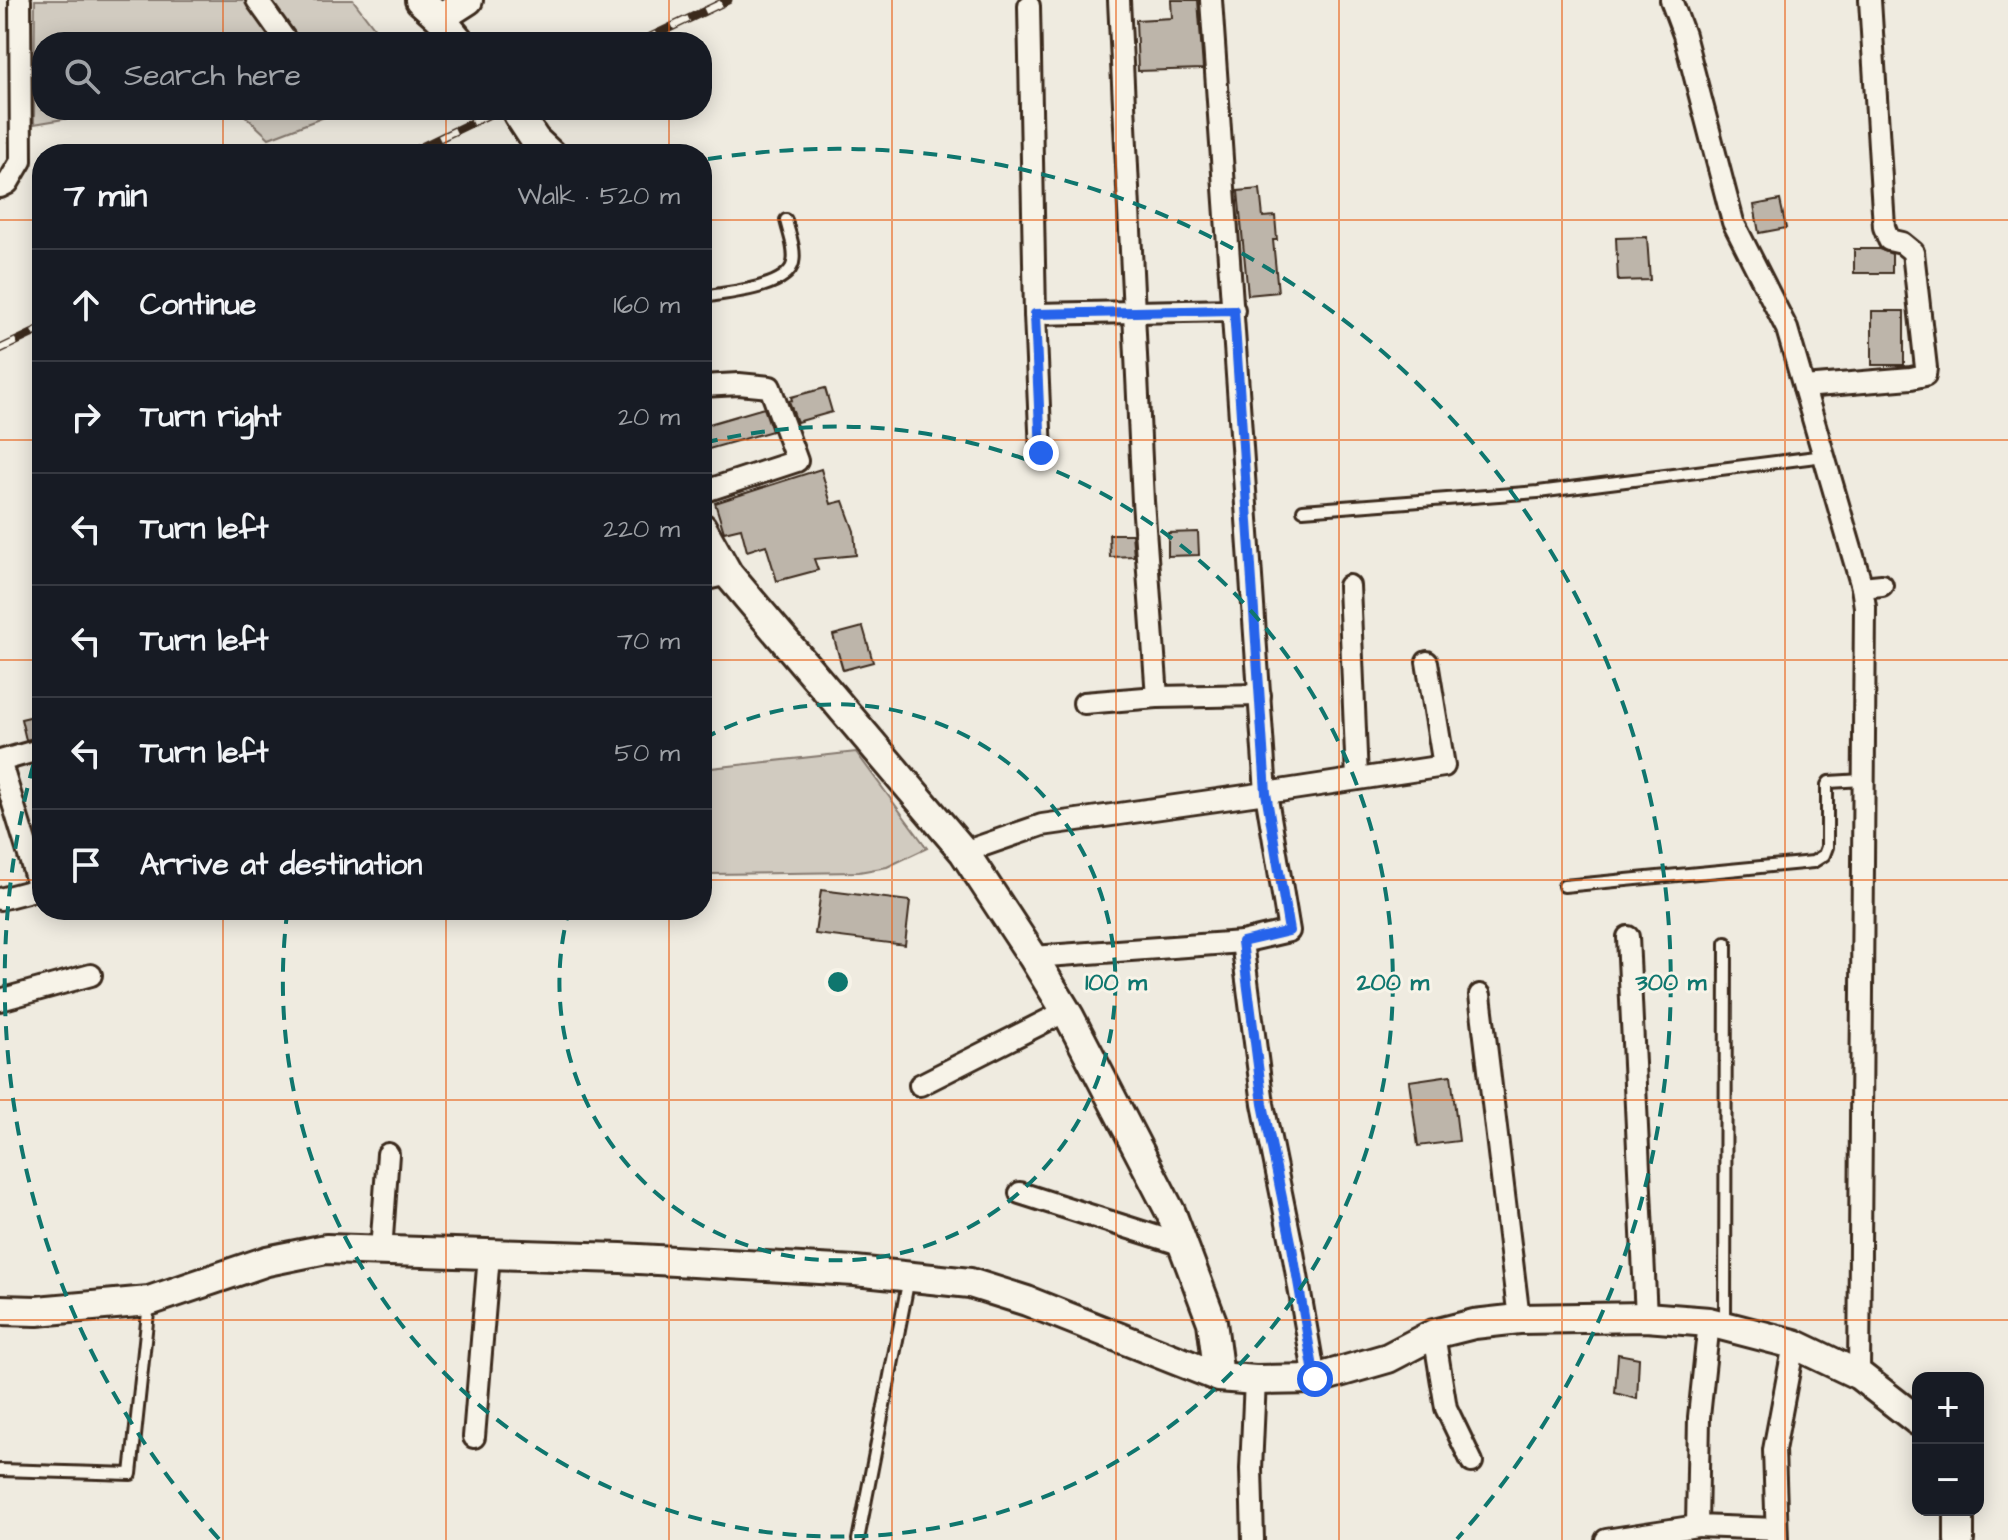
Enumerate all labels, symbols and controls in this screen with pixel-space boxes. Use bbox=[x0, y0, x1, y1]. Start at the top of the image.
search box bbox=[32, 32, 712, 120]
icon: search bbox=[60, 54, 104, 98]
text: Search here bbox=[124, 55, 301, 97]
text: 7 min bbox=[64, 172, 147, 220]
text: Walk · 520 m bbox=[517, 178, 680, 214]
icon: ahead bbox=[64, 283, 108, 327]
text: Continue bbox=[140, 284, 256, 326]
text: 160 m bbox=[613, 287, 680, 323]
icon: right bbox=[64, 395, 108, 439]
text: Turn right bbox=[140, 396, 281, 438]
text: 20 m bbox=[618, 399, 680, 435]
route end bbox=[1023, 435, 1059, 471]
icon: left bbox=[64, 507, 108, 551]
text: Turn left bbox=[140, 508, 268, 550]
text: 220 m bbox=[603, 511, 680, 547]
icon: left bbox=[64, 619, 108, 663]
text: Turn left bbox=[140, 620, 268, 662]
text: 70 m bbox=[617, 623, 680, 659]
icon: left bbox=[64, 731, 108, 775]
text: Turn left bbox=[140, 732, 268, 774]
text: 50 m bbox=[615, 735, 680, 771]
icon: arrive bbox=[64, 843, 108, 887]
text: Arrive at destination bbox=[140, 844, 422, 886]
text: 100 m bbox=[1085, 966, 1147, 1000]
text: 200 m bbox=[1356, 966, 1429, 1000]
text: 300 m bbox=[1635, 966, 1707, 1000]
centre of rings bbox=[824, 968, 852, 996]
route start bbox=[1297, 1361, 1333, 1397]
map controls bbox=[1912, 1372, 1984, 1516]
button: + bbox=[1912, 1372, 1984, 1444]
button: − bbox=[1912, 1444, 1984, 1516]

